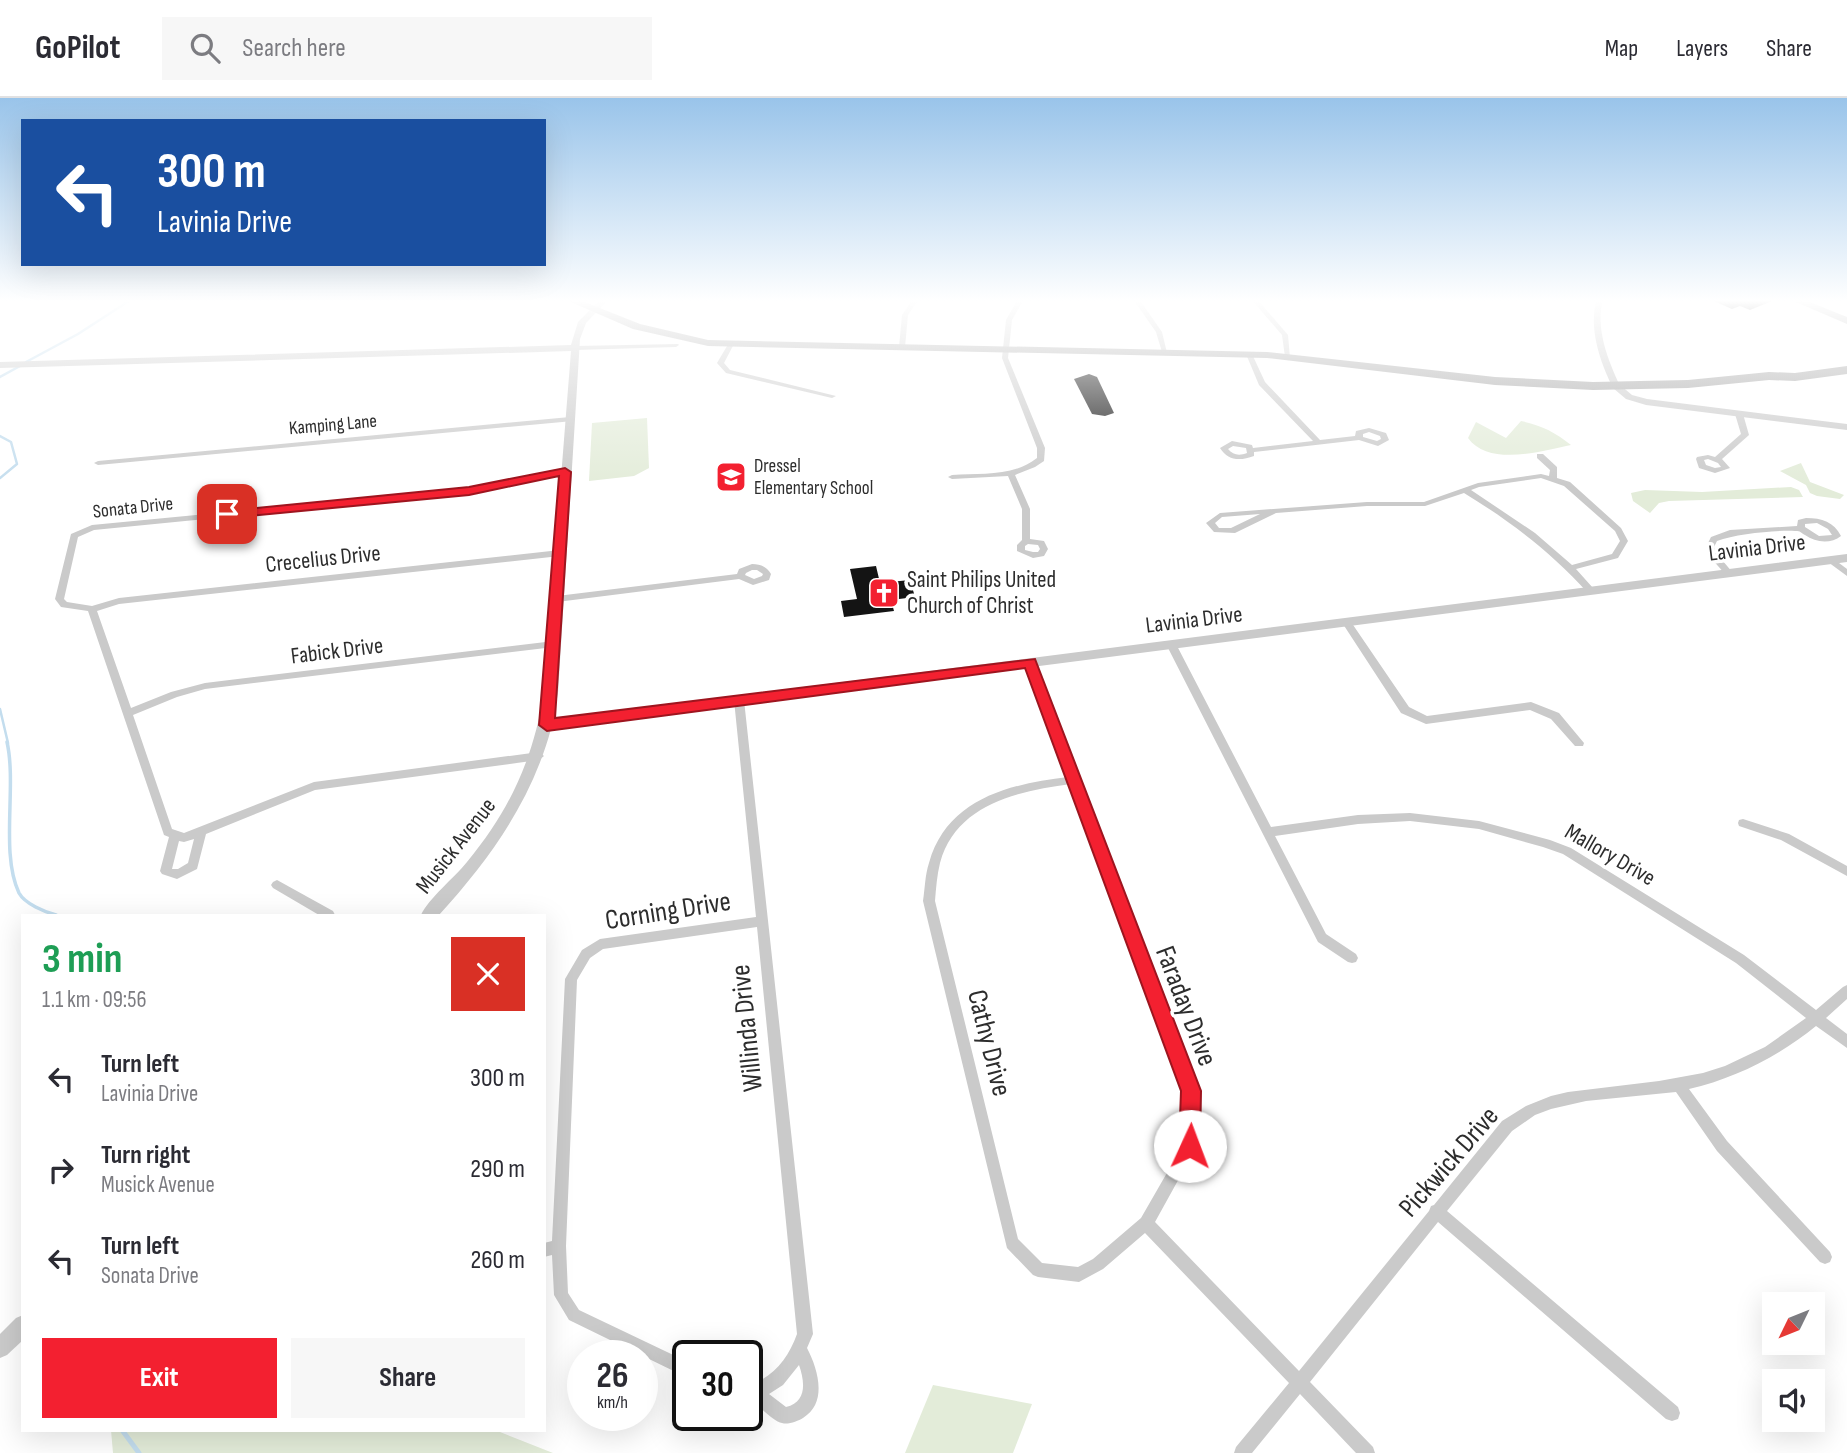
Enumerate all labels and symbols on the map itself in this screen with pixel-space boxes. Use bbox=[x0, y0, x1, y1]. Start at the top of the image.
street label: Kamping Lane bbox=[288, 410, 378, 440]
place label: Dressel Elementary School bbox=[754, 455, 873, 500]
school or university icon: Dressel Elementary School bbox=[714, 460, 748, 494]
pin bbox=[197, 484, 257, 544]
street label: Sonata Drive bbox=[92, 492, 174, 524]
street label: Lavinia Drive bbox=[1707, 528, 1807, 568]
street label: Crecelius Drive bbox=[264, 539, 382, 579]
place label: Saint Philips United Church of Christ bbox=[907, 566, 1056, 620]
church icon: Saint Philips United Church of Christ bbox=[867, 576, 901, 610]
street label: Lavinia Drive bbox=[1144, 600, 1244, 640]
street label: Fabick Drive bbox=[289, 631, 385, 671]
street label: Musick Avenue bbox=[410, 793, 502, 899]
street label: Mallory Drive bbox=[1560, 818, 1660, 892]
street label: Corning Drive bbox=[603, 885, 733, 937]
street label: Faraday Drive bbox=[1148, 941, 1224, 1071]
street label: Willinda Drive bbox=[724, 963, 770, 1093]
street label: Cathy Drive bbox=[960, 986, 1018, 1100]
street label: Pickwick Drive bbox=[1392, 1100, 1506, 1224]
position arrow bbox=[1153, 1109, 1227, 1183]
north arrow bbox=[1762, 1292, 1825, 1354]
speed limit sign: 30 bbox=[672, 1340, 763, 1431]

